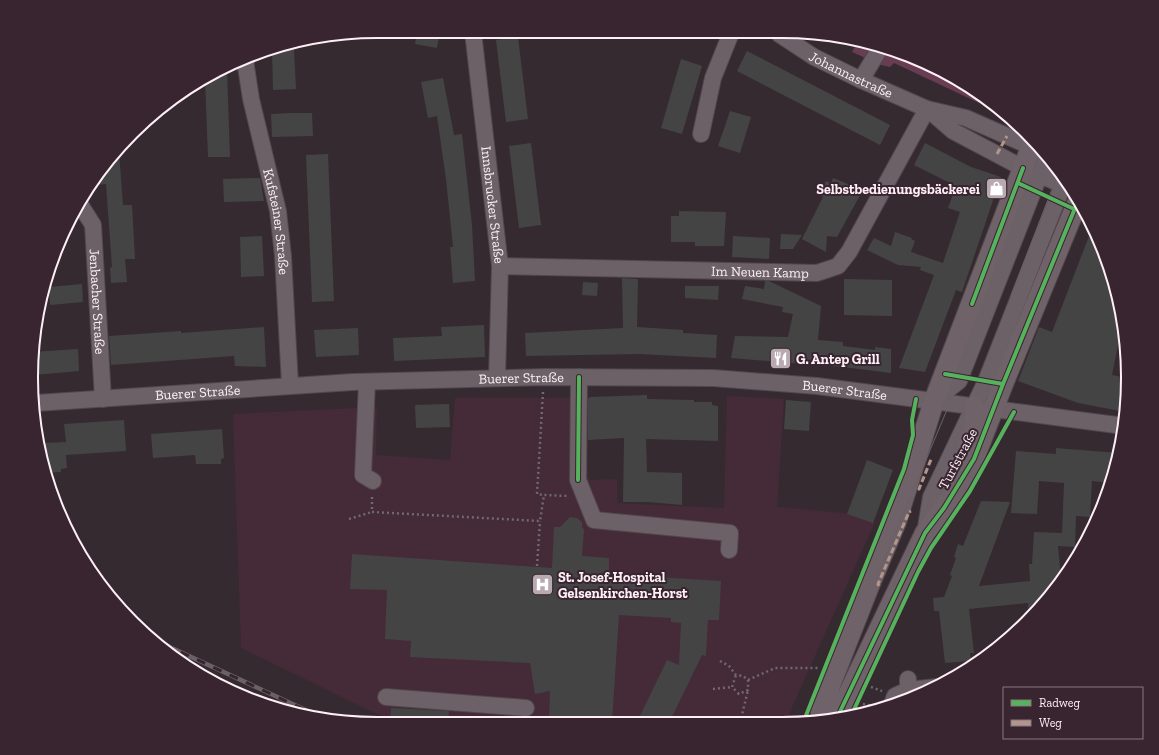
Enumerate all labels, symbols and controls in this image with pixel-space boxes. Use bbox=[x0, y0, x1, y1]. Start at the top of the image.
street label: Johannastraße bbox=[806, 48, 896, 102]
street label: Innsbrucker Straße bbox=[478, 145, 508, 265]
street label: Kufsteiner Straße bbox=[260, 167, 293, 276]
shop icon: Selbstbedienungsbäckerei bbox=[983, 176, 1009, 202]
place label: Selbstbedienungsbäckerei bbox=[816, 181, 980, 198]
street label: Jenbacher Straße bbox=[86, 248, 109, 355]
street label: Im Neuen Kamp bbox=[711, 262, 809, 281]
restaurant icon: G. Antep Grill bbox=[768, 346, 794, 372]
place label: G. Antep Grill bbox=[796, 351, 880, 368]
street label: Buerer Straße bbox=[478, 368, 564, 387]
street label: Buerer Straße bbox=[802, 376, 888, 404]
street label: Buerer Straße bbox=[155, 381, 241, 404]
street label: Turfstraße bbox=[935, 425, 981, 492]
place label: St. Josef-Hospital Gelsenkirchen-Horst bbox=[558, 569, 688, 602]
hospital icon: St. Josef-Hospital Gelsenkirchen-Horst bbox=[530, 572, 556, 598]
legend bbox=[1003, 687, 1143, 739]
text: Radweg bbox=[1039, 696, 1080, 710]
text: Weg bbox=[1039, 716, 1062, 730]

